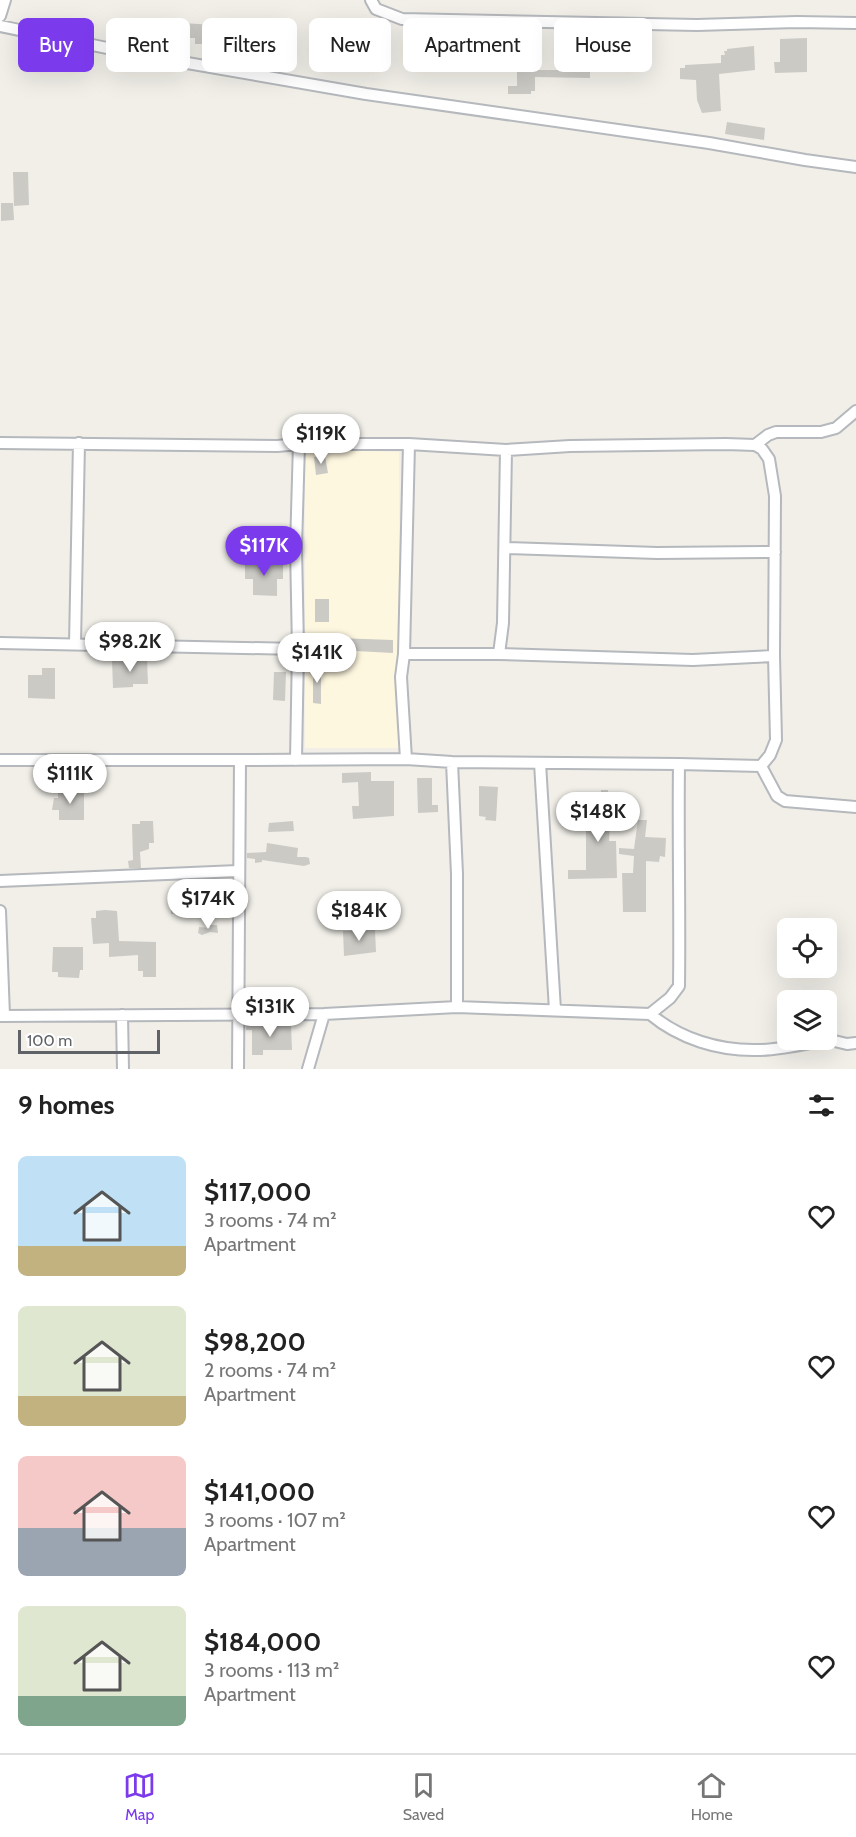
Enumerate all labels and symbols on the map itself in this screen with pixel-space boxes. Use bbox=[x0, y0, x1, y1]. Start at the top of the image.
pin: $119K bbox=[279, 414, 363, 465]
pin: $117K bbox=[222, 526, 306, 577]
pin: $98.2K bbox=[81, 622, 179, 673]
pin: $141K bbox=[275, 633, 359, 684]
pin: $111K bbox=[28, 754, 112, 805]
pin: $148K bbox=[556, 792, 640, 843]
pin: $174K bbox=[166, 879, 250, 930]
pin: $184K bbox=[317, 891, 401, 942]
pin: $131K bbox=[228, 987, 312, 1038]
scale bar bbox=[18, 1027, 160, 1054]

